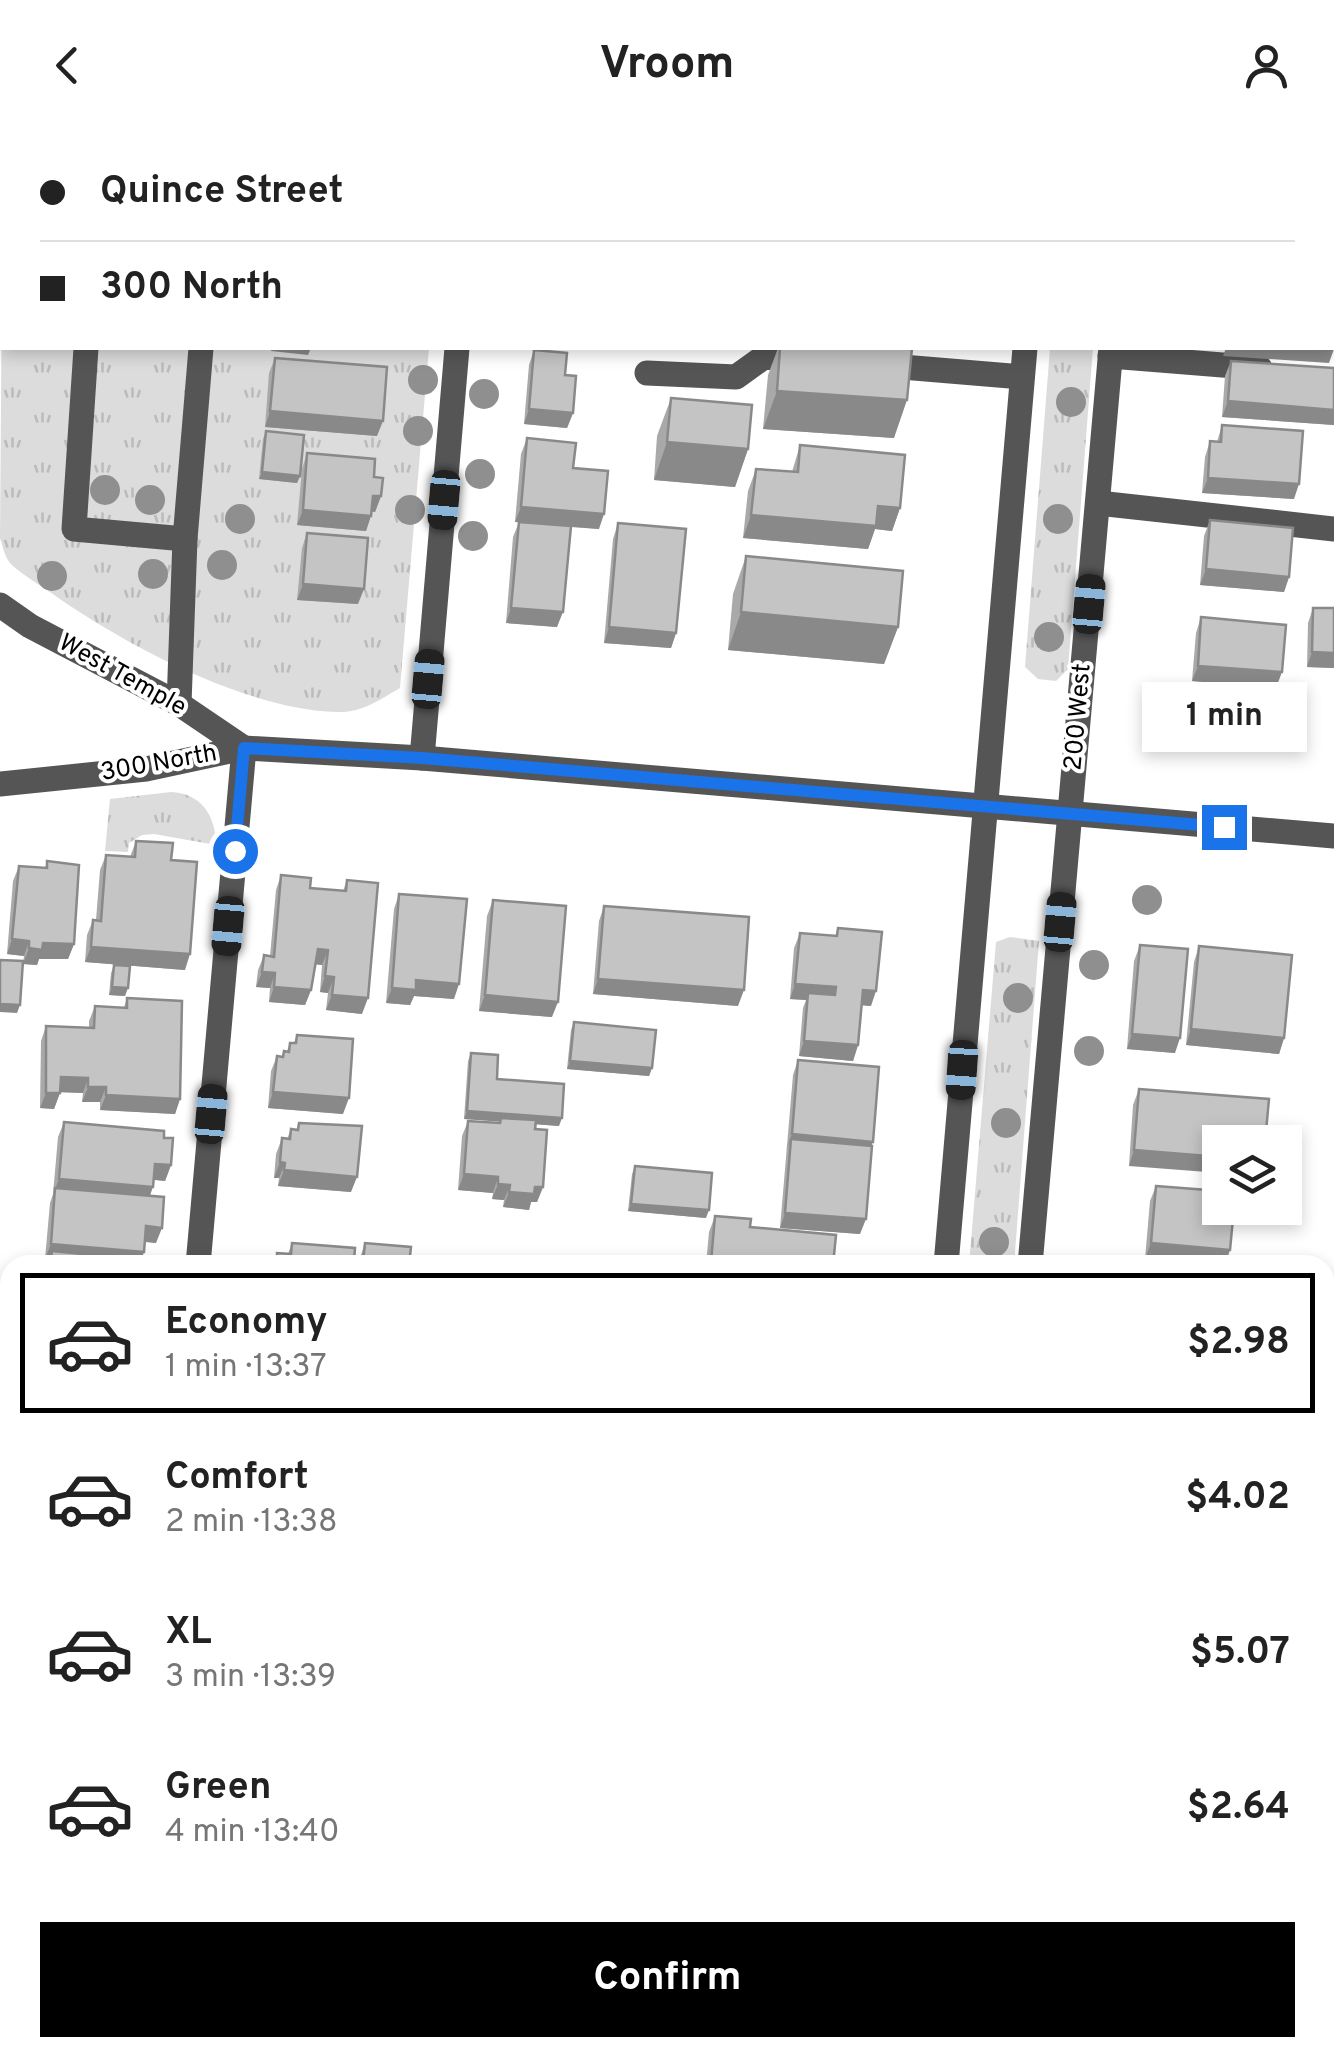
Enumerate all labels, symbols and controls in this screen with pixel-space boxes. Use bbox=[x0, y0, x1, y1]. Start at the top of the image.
text: Vroom bbox=[599, 37, 735, 94]
icon: back bbox=[40, 38, 95, 93]
icon: person bbox=[1239, 38, 1294, 93]
text: Quince Street bbox=[100, 168, 343, 217]
text: 300 North bbox=[100, 264, 283, 313]
car bbox=[426, 469, 462, 531]
car bbox=[1071, 573, 1107, 635]
street label: West Temple bbox=[53, 628, 191, 724]
car bbox=[410, 648, 446, 710]
street label: 200 West bbox=[1058, 662, 1100, 772]
callout: 1 min bbox=[1142, 682, 1306, 752]
text: 1 min bbox=[1186, 697, 1263, 737]
street label: 300 North bbox=[98, 738, 220, 790]
route end bbox=[1202, 805, 1247, 850]
route start bbox=[213, 829, 258, 874]
car bbox=[1042, 891, 1078, 953]
car bbox=[210, 895, 246, 957]
car bbox=[945, 1039, 979, 1101]
car bbox=[193, 1083, 229, 1145]
map controls bbox=[1202, 1125, 1302, 1225]
button: layers bbox=[1202, 1125, 1302, 1225]
icon: car bbox=[45, 1298, 135, 1388]
text: Economy bbox=[165, 1299, 327, 1348]
text: $2.98 bbox=[1187, 1319, 1290, 1368]
text: 1 min · 13:37 bbox=[165, 1348, 327, 1388]
icon: car bbox=[45, 1453, 135, 1543]
text: Comfort bbox=[165, 1454, 309, 1503]
text: $4.02 bbox=[1185, 1474, 1290, 1523]
text: 2 min · 13:38 bbox=[165, 1503, 338, 1543]
icon: car bbox=[45, 1608, 135, 1698]
text: XL bbox=[165, 1609, 212, 1658]
text: $5.07 bbox=[1190, 1629, 1290, 1678]
text: 3 min · 13:39 bbox=[165, 1658, 336, 1698]
icon: car bbox=[45, 1763, 135, 1853]
text: Green bbox=[165, 1764, 271, 1813]
text: $2.64 bbox=[1187, 1784, 1290, 1833]
text: 4 min · 13:40 bbox=[165, 1813, 340, 1853]
button: Confirm bbox=[40, 1922, 1295, 2037]

